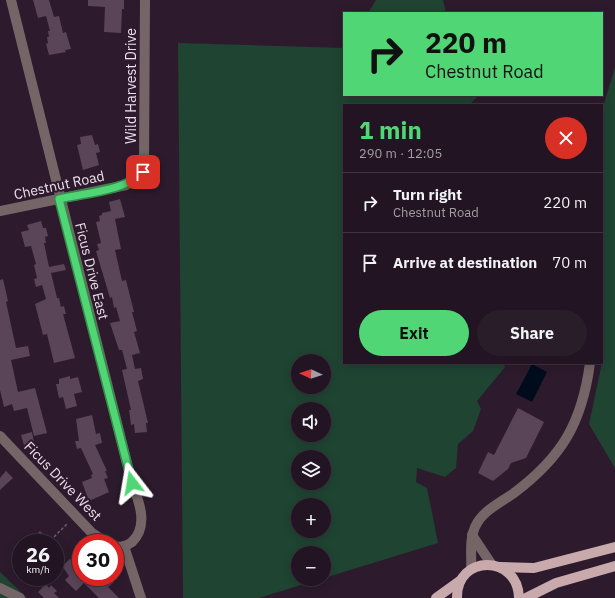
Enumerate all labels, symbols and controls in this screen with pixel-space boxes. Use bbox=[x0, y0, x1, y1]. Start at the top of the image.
text: 220 m bbox=[425, 24, 507, 61]
street label: Wild Harvest Drive bbox=[122, 28, 140, 144]
icon: right bbox=[359, 28, 411, 80]
text: Chestnut Road bbox=[425, 60, 544, 83]
text: 1 min bbox=[359, 114, 422, 146]
button: close bbox=[545, 117, 587, 159]
text: 290 m · 12:05 bbox=[359, 145, 442, 162]
pin bbox=[126, 155, 160, 189]
icon: arrive bbox=[132, 161, 154, 183]
street label: Chestnut Road bbox=[12, 167, 106, 203]
text: Turn right bbox=[393, 185, 462, 204]
icon: right bbox=[359, 192, 381, 214]
text: 220 m bbox=[543, 193, 587, 212]
text: Chestnut Road bbox=[393, 204, 479, 221]
street label: Ficus Drive East bbox=[71, 221, 113, 322]
icon: arrive bbox=[359, 252, 381, 274]
text: Arrive at destination bbox=[393, 253, 537, 272]
text: 70 m bbox=[552, 253, 587, 272]
button: Exit bbox=[359, 310, 469, 356]
button: Share bbox=[477, 310, 587, 356]
north arrow bbox=[291, 354, 331, 394]
map controls bbox=[291, 354, 331, 586]
button: sound bbox=[291, 402, 331, 442]
street label: Ficus Drive West bbox=[20, 437, 106, 525]
button: layers bbox=[291, 450, 331, 490]
position arrow bbox=[111, 462, 153, 504]
button: + bbox=[291, 498, 331, 538]
speed limit sign: 30 bbox=[72, 534, 124, 586]
text: 26 bbox=[26, 541, 50, 568]
button: − bbox=[291, 546, 331, 586]
text: km/h bbox=[26, 563, 50, 576]

